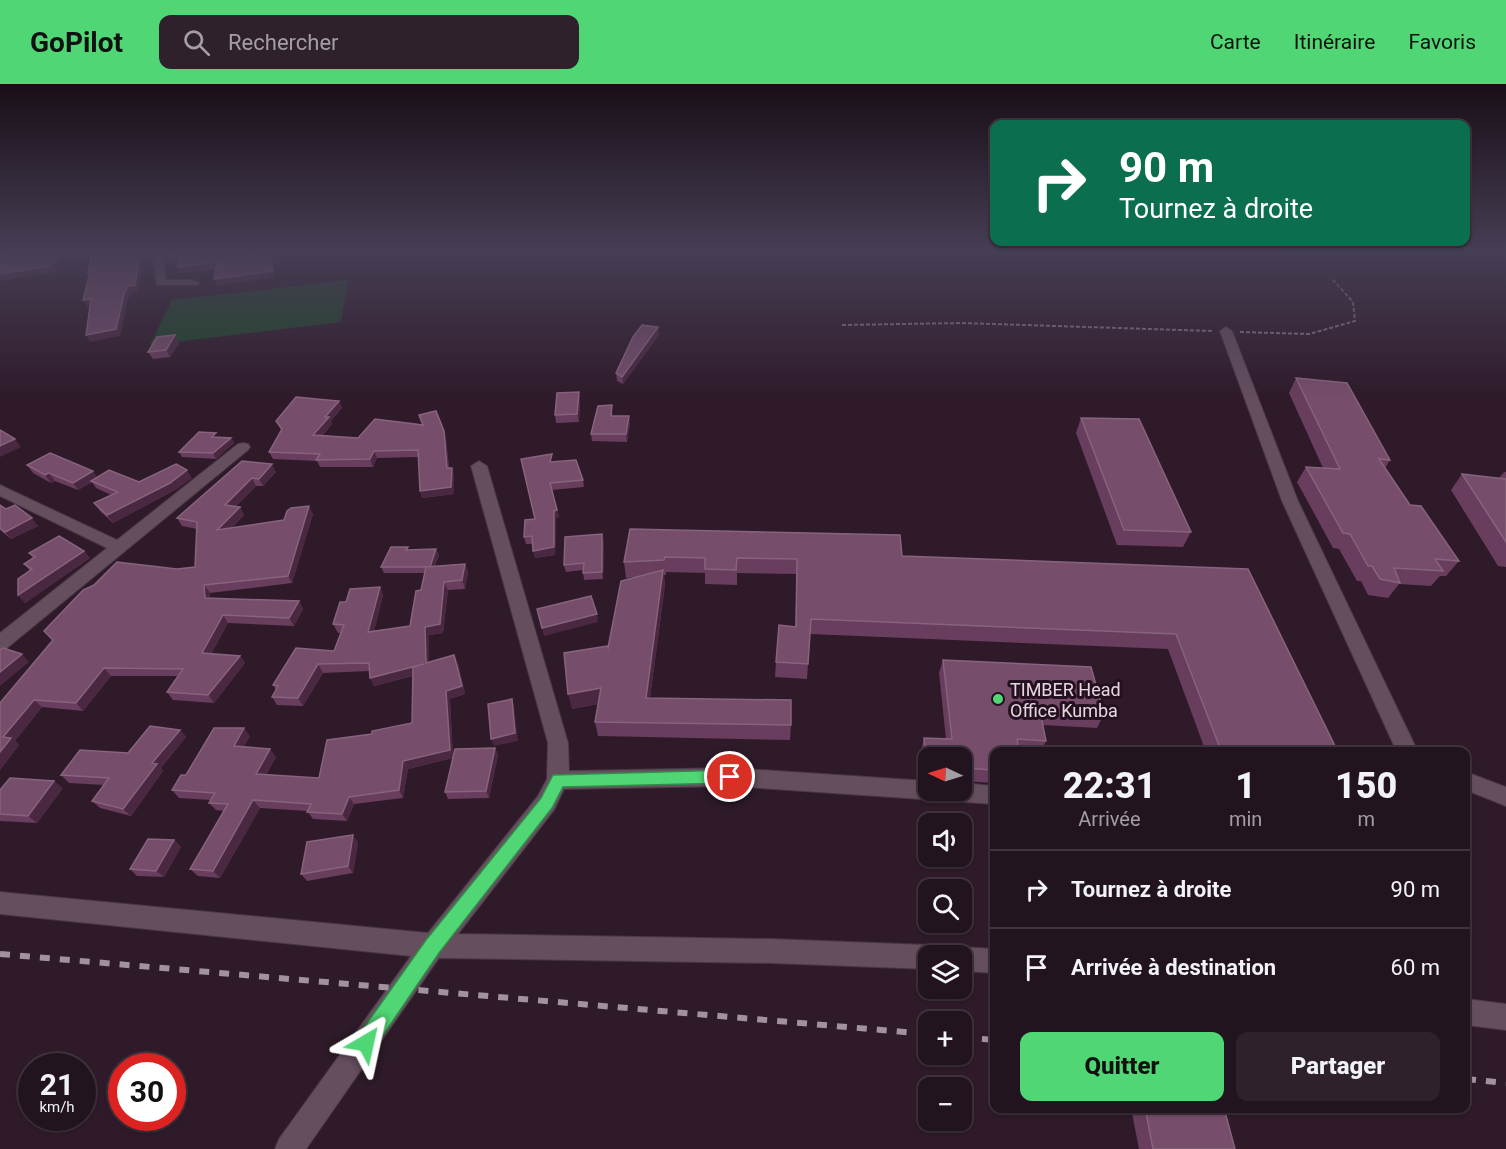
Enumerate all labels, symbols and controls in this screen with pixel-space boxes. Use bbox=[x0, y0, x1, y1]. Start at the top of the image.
search box bbox=[159, 15, 579, 69]
text: GoPilot bbox=[30, 26, 123, 59]
icon: search bbox=[180, 26, 213, 59]
text: Rechercher bbox=[228, 30, 339, 55]
text: Carte bbox=[1210, 30, 1261, 54]
text: Itinéraire bbox=[1294, 30, 1375, 54]
text: Favoris bbox=[1408, 30, 1476, 54]
text: 90 m bbox=[1119, 143, 1214, 192]
icon: right bbox=[1020, 144, 1098, 222]
text: Tournez à droite bbox=[1119, 193, 1313, 225]
place label: TIMBER Head Office Kumba bbox=[1010, 679, 1121, 721]
marker: TIMBER Head Office Kumba bbox=[991, 692, 1005, 706]
north arrow bbox=[918, 747, 972, 801]
map controls bbox=[918, 747, 972, 1131]
pin bbox=[704, 751, 755, 802]
icon: arrive bbox=[713, 760, 746, 793]
text: 22:31 bbox=[1063, 765, 1156, 807]
text: 1 bbox=[1235, 765, 1256, 807]
text: 150 bbox=[1335, 765, 1397, 807]
text: Arrivée bbox=[1078, 807, 1141, 831]
text: min bbox=[1229, 807, 1262, 831]
text: m bbox=[1357, 807, 1375, 831]
button: sound bbox=[918, 813, 972, 867]
icon: right bbox=[1020, 873, 1053, 906]
text: Tournez à droite bbox=[1071, 877, 1231, 902]
text: 90 m bbox=[1391, 877, 1440, 902]
button: search bbox=[918, 879, 972, 933]
button: layers bbox=[918, 945, 972, 999]
icon: arrive bbox=[1020, 951, 1053, 984]
text: Arrivée à destination bbox=[1071, 955, 1276, 980]
text: 60 m bbox=[1391, 955, 1440, 980]
position arrow bbox=[334, 1011, 398, 1075]
button: + bbox=[918, 1011, 972, 1065]
button: Quitter bbox=[1020, 1032, 1224, 1101]
button: Partager bbox=[1236, 1032, 1440, 1101]
speed limit sign: 30 bbox=[108, 1053, 186, 1131]
text: 21 bbox=[40, 1067, 74, 1102]
button: − bbox=[918, 1077, 972, 1131]
text: km/h bbox=[39, 1098, 75, 1116]

